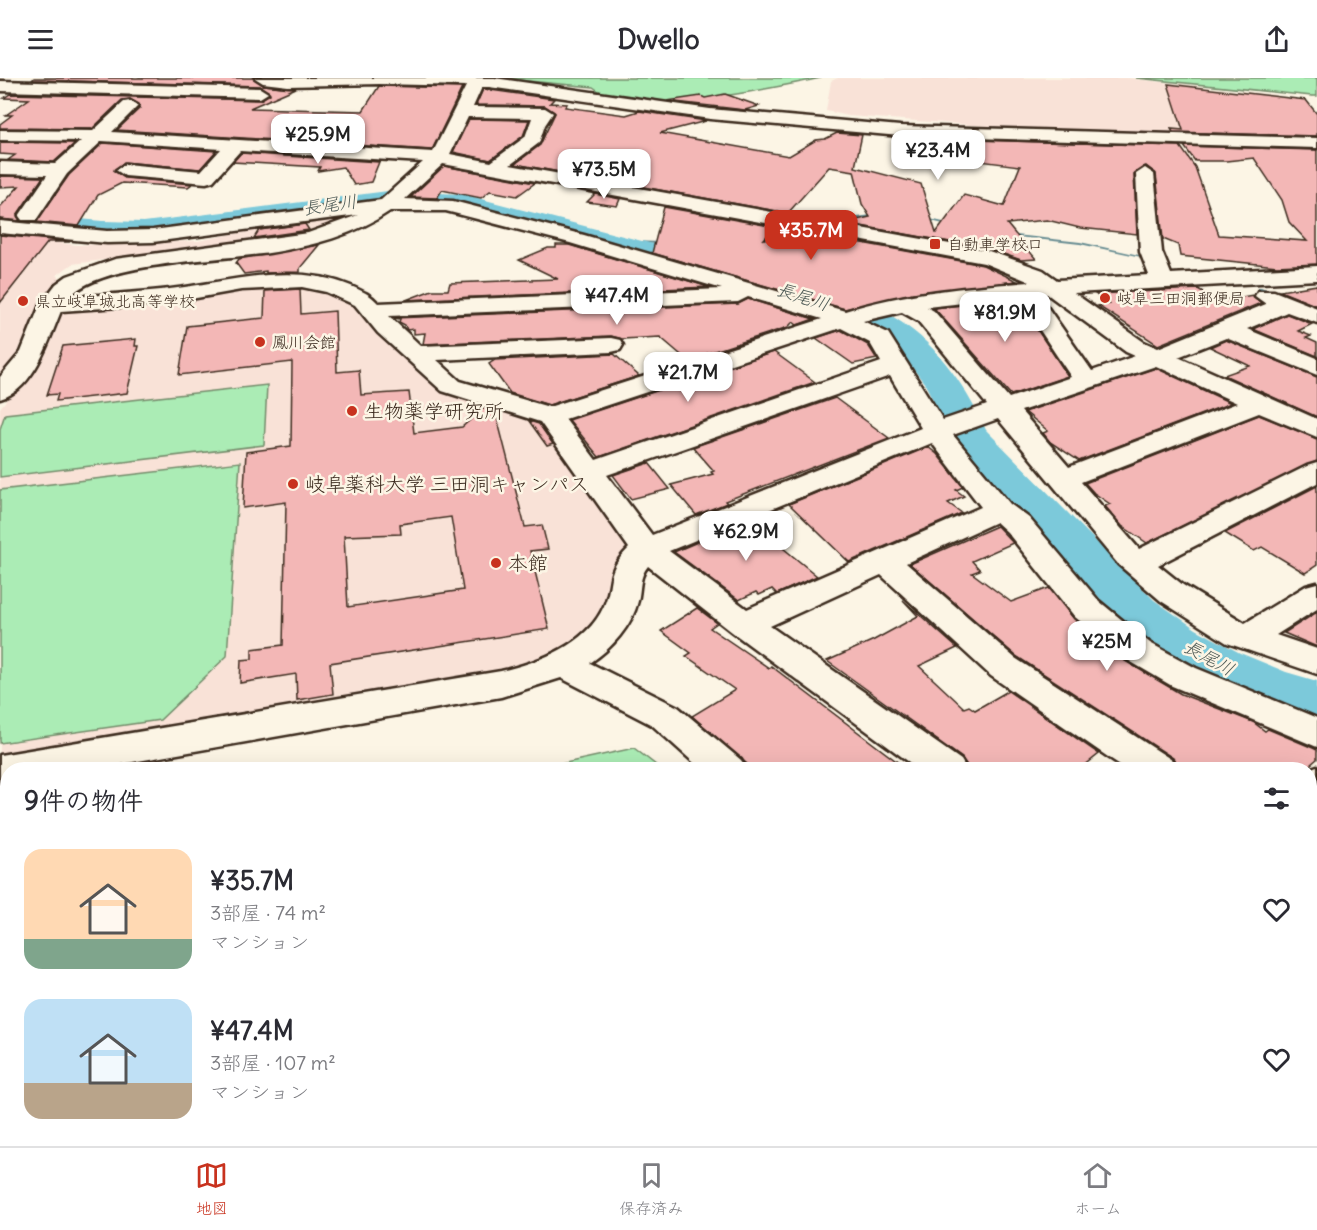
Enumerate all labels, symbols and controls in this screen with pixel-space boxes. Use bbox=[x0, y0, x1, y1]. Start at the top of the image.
text: Dwello bbox=[617, 22, 700, 56]
icon: menu bbox=[24, 23, 57, 56]
icon: share bbox=[1260, 23, 1293, 56]
pin: ¥25.9M bbox=[269, 114, 367, 165]
text: ¥25.9M bbox=[285, 121, 351, 146]
pin: ¥23.4M bbox=[889, 130, 987, 181]
text: ¥23.4M bbox=[905, 137, 971, 162]
pin: ¥73.5M bbox=[555, 149, 653, 200]
text: ¥73.5M bbox=[572, 156, 636, 181]
water label: 長尾川 bbox=[302, 189, 358, 220]
pin: ¥35.7M bbox=[762, 210, 860, 261]
text: ¥35.7M bbox=[779, 217, 843, 242]
place label: 自動車学校口 bbox=[947, 234, 1043, 254]
marker: 自動車学校口 bbox=[928, 237, 942, 251]
pin: ¥47.4M bbox=[568, 275, 666, 326]
water label: 長尾川 bbox=[774, 277, 832, 316]
text: ¥47.4M bbox=[585, 282, 649, 307]
place label: 岐阜三田洞郵便局 bbox=[1117, 288, 1245, 308]
place label: 県立岐阜城北高等学校 bbox=[35, 291, 195, 311]
marker: 岐阜三田洞郵便局 bbox=[1098, 291, 1112, 305]
pin: ¥81.9M bbox=[956, 292, 1054, 343]
marker: 県立岐阜城北高等学校 bbox=[16, 294, 30, 308]
text: ¥81.9M bbox=[973, 299, 1037, 324]
place label: 鳳川会館 bbox=[272, 332, 336, 352]
marker: 鳳川会館 bbox=[253, 335, 267, 349]
pin: ¥21.7M bbox=[639, 352, 737, 403]
text: ¥21.7M bbox=[658, 359, 718, 384]
place label: 生物薬学研究所 bbox=[364, 398, 504, 423]
marker: 生物薬学研究所 bbox=[345, 404, 359, 418]
place label: 岐阜薬科大学 三田洞キャンパス bbox=[305, 471, 589, 496]
marker: 岐阜薬科大学 三田洞キャンパス bbox=[286, 477, 300, 491]
pin: ¥62.9M bbox=[697, 511, 795, 562]
text: ¥62.9M bbox=[713, 518, 779, 543]
place label: 本館 bbox=[508, 550, 548, 575]
marker: 本館 bbox=[489, 556, 503, 570]
pin: ¥25M bbox=[1071, 621, 1143, 672]
text: ¥25M bbox=[1082, 628, 1132, 653]
water label: 長尾川 bbox=[1180, 634, 1238, 681]
icon: filters bbox=[1260, 782, 1293, 815]
text: 9件の物件 bbox=[24, 784, 143, 817]
text: ¥35.7M bbox=[210, 864, 294, 897]
icon: home bbox=[72, 873, 144, 945]
icon: heart bbox=[1260, 893, 1293, 926]
text: 3部屋 · 74 m² bbox=[210, 900, 326, 925]
text: マンション bbox=[210, 929, 309, 954]
text: ¥47.4M bbox=[210, 1014, 294, 1047]
icon: home bbox=[72, 1023, 144, 1095]
icon: heart bbox=[1260, 1043, 1293, 1076]
text: 3部屋 · 107 m² bbox=[210, 1050, 336, 1075]
text: マンション bbox=[210, 1079, 309, 1104]
tab: 地図 bbox=[195, 1159, 228, 1219]
tab: 保存済み bbox=[619, 1159, 683, 1219]
tab: ホーム bbox=[1074, 1159, 1122, 1219]

